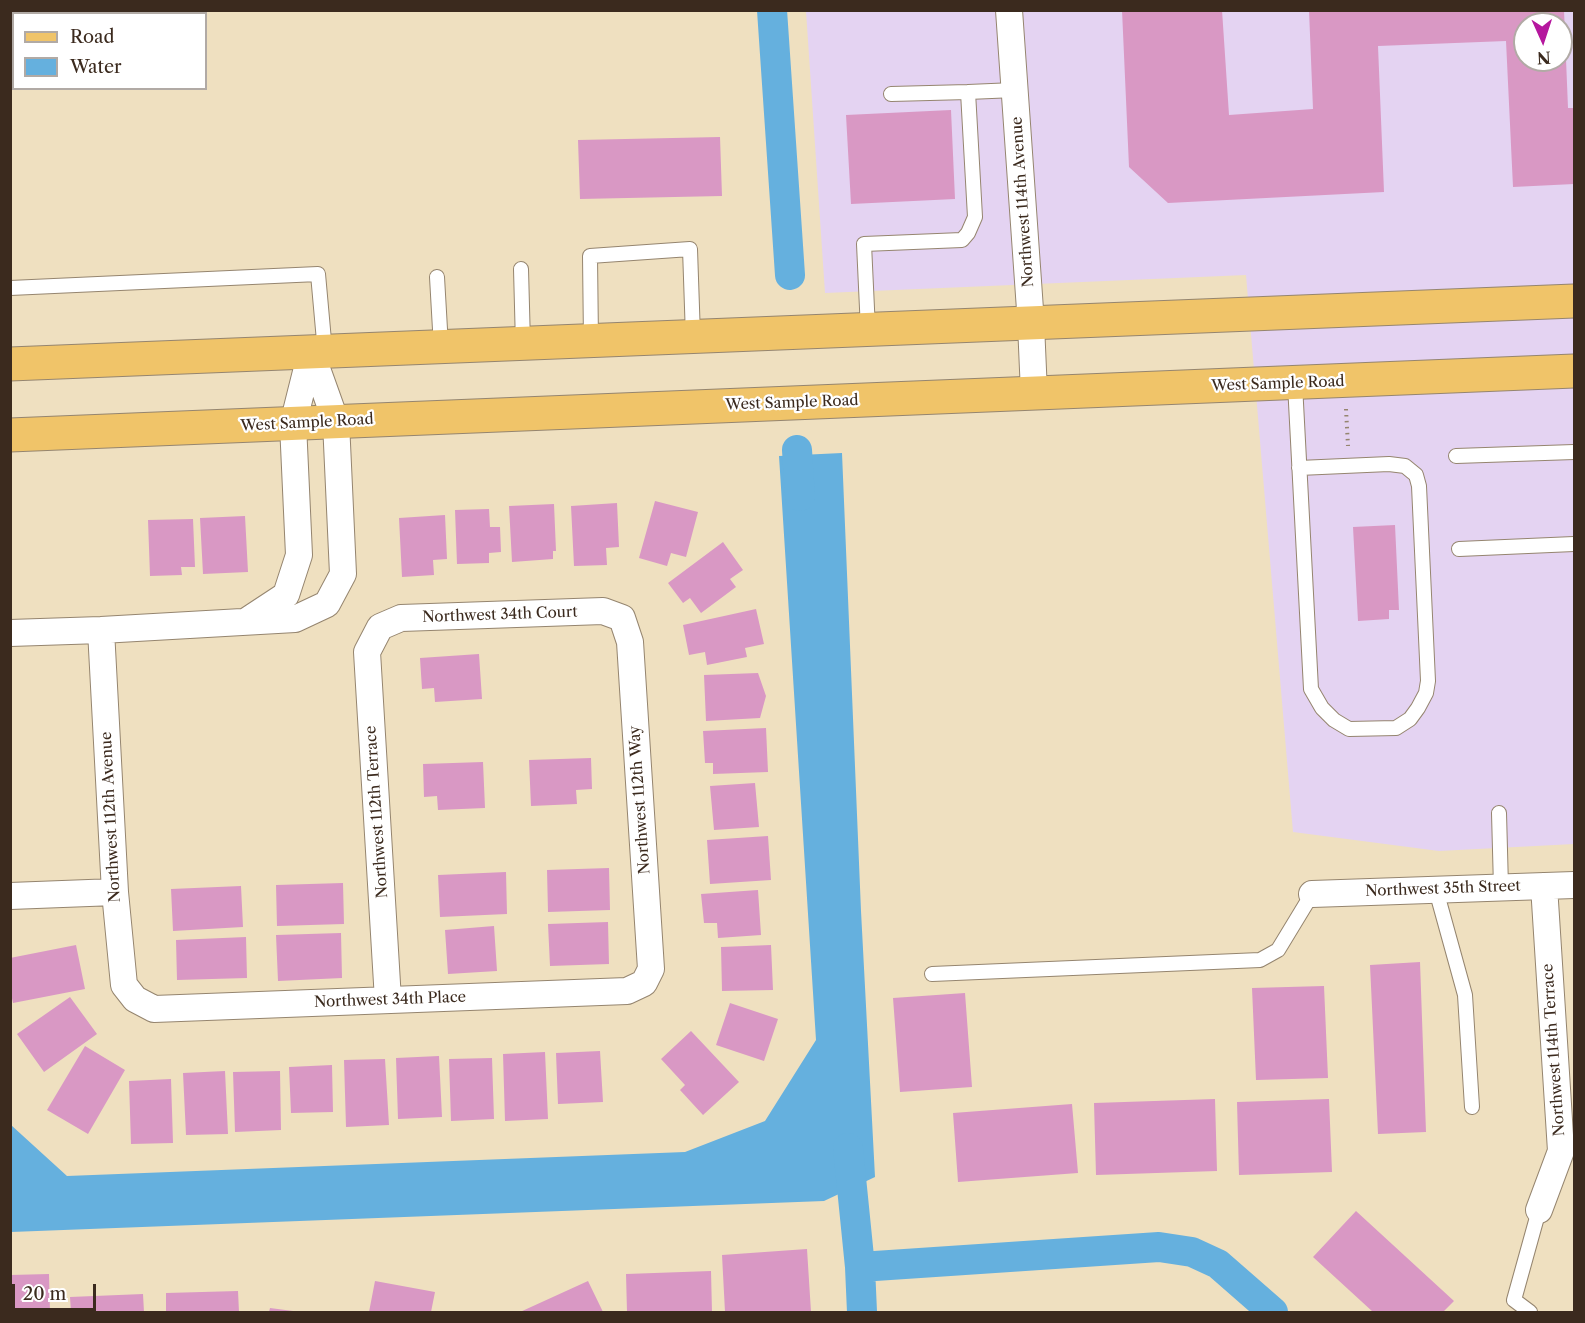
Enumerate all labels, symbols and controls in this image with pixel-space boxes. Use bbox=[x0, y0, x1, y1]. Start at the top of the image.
legend bbox=[12, 12, 207, 90]
north arrow bbox=[1513, 12, 1573, 72]
text: Road bbox=[70, 26, 115, 48]
text: N bbox=[1536, 48, 1551, 68]
text: Water bbox=[70, 56, 122, 78]
street label: Northwest 114th Avenue bbox=[1008, 116, 1038, 288]
street label: West Sample Road bbox=[1211, 373, 1345, 395]
street label: West Sample Road bbox=[725, 392, 859, 414]
street label: West Sample Road bbox=[240, 411, 374, 435]
street label: Northwest 34th Court bbox=[422, 603, 578, 627]
street label: Northwest 112th Terrace bbox=[362, 725, 392, 899]
street label: Northwest 112th Way bbox=[626, 725, 654, 875]
street label: Northwest 112th Avenue bbox=[98, 731, 124, 903]
street label: Northwest 35th Street bbox=[1365, 877, 1521, 901]
street label: Northwest 114th Terrace bbox=[1539, 963, 1569, 1137]
street label: Northwest 34th Place bbox=[314, 988, 466, 1012]
scale bar bbox=[15, 1272, 99, 1310]
text: 20 m bbox=[23, 1283, 66, 1305]

